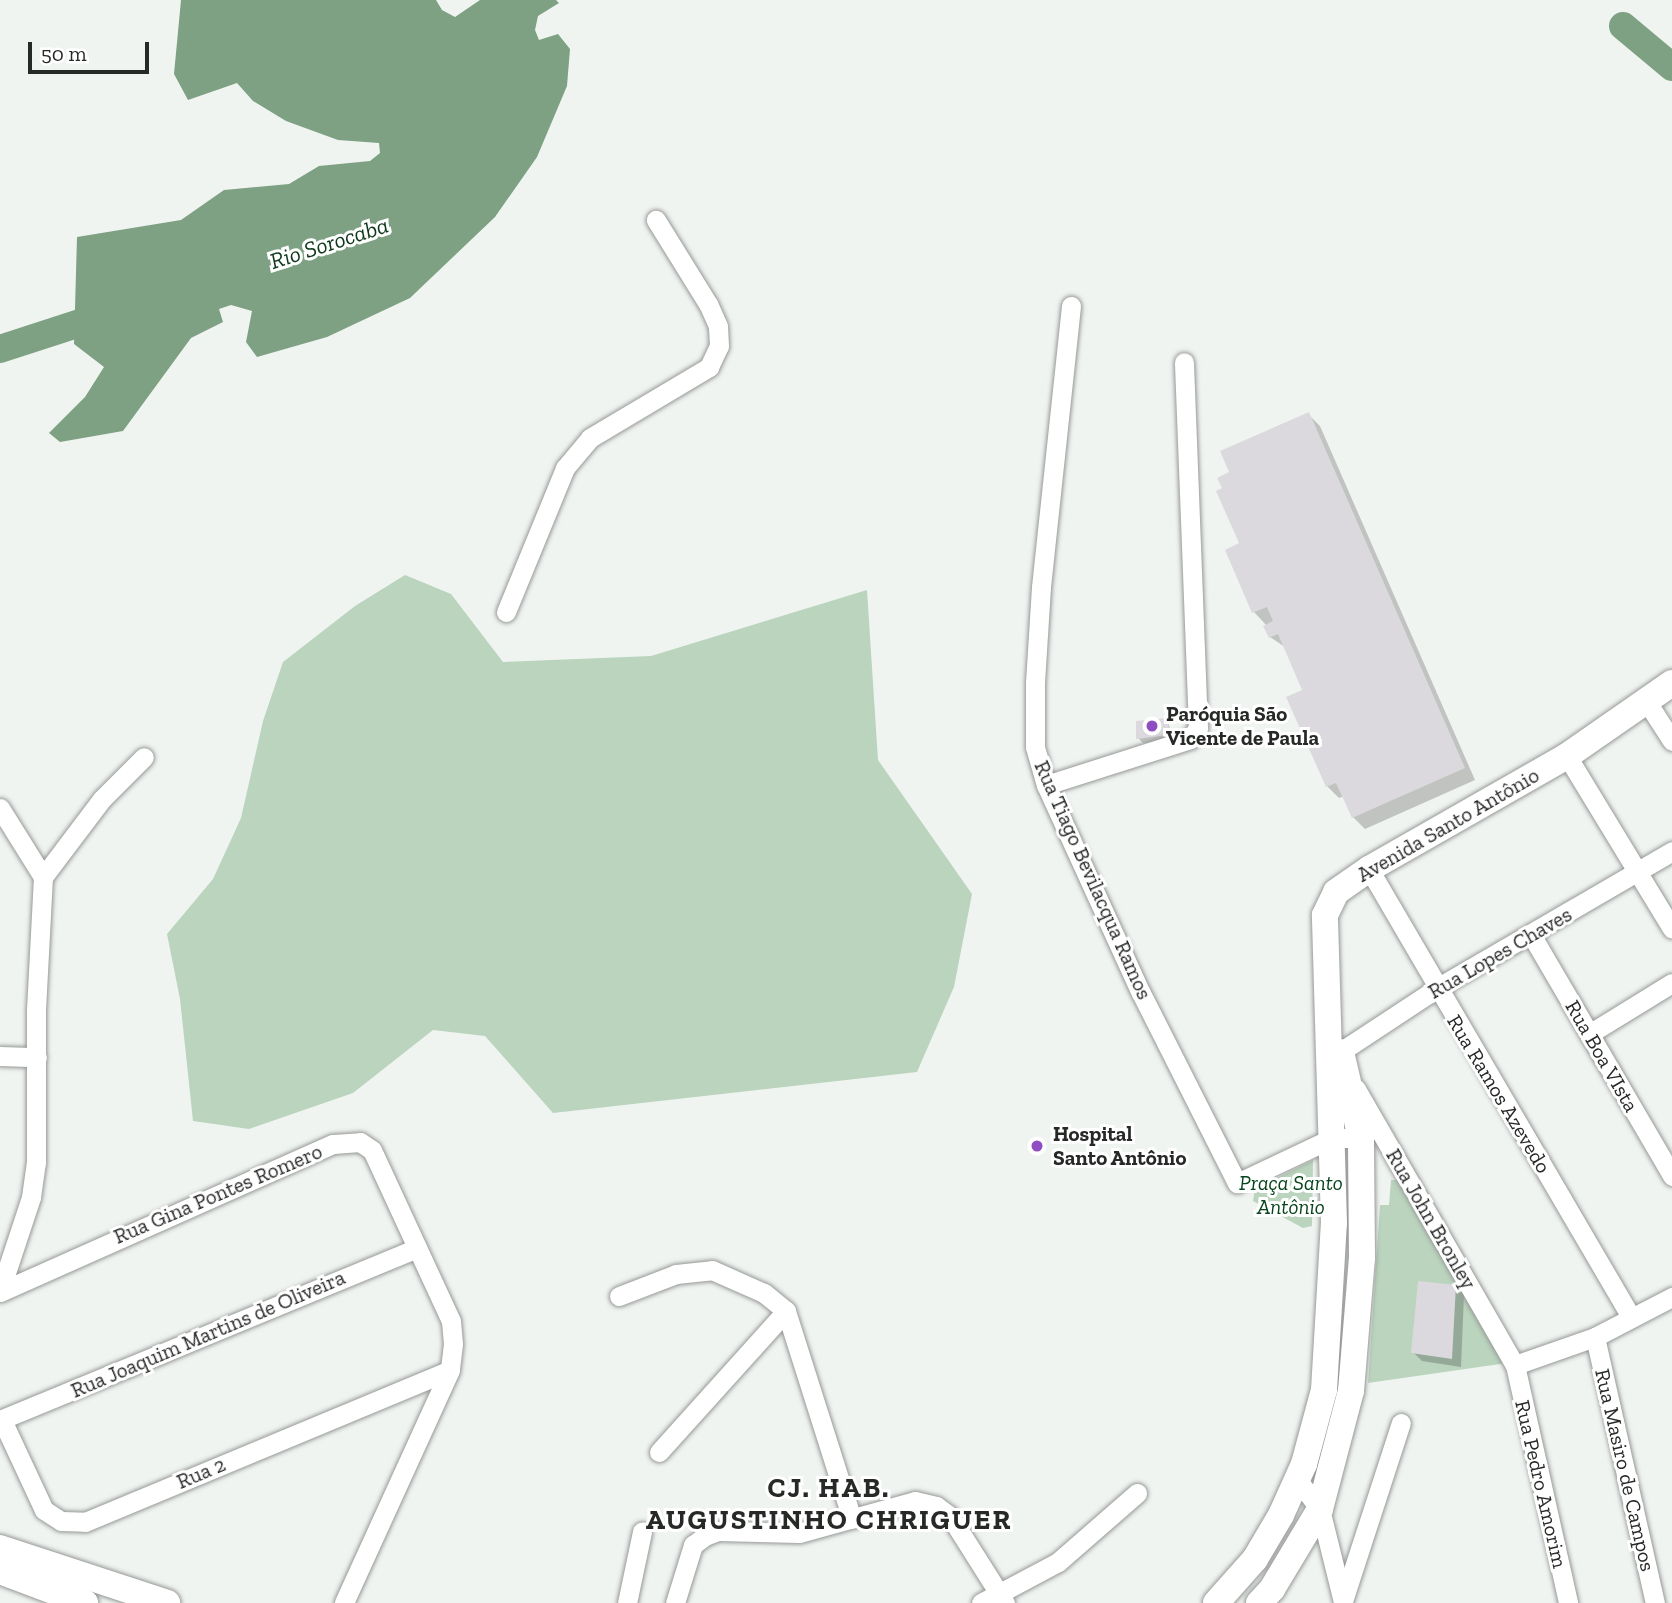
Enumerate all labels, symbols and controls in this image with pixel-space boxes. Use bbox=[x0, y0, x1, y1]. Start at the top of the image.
scale bar bbox=[32, 28, 152, 72]
text: 50 m bbox=[41, 41, 87, 66]
water label: Rio Sorocaba bbox=[266, 211, 392, 275]
place label: Paróquia São Vicente de Paula bbox=[1166, 701, 1319, 751]
marker: Paróquia São Vicente de Paula bbox=[1144, 718, 1160, 734]
street label: Rua Tiago Bevilacqua Ramos bbox=[1029, 757, 1157, 1003]
street label: Avenida Santo Antônio bbox=[1352, 762, 1544, 888]
street label: Rua Lopes Chaves bbox=[1424, 902, 1576, 1004]
street label: Rua Boa VIsta bbox=[1560, 995, 1644, 1117]
street label: Rua Ramos Azevedo bbox=[1442, 1010, 1556, 1178]
place label: Hospital Santo Antônio bbox=[1053, 1121, 1187, 1171]
marker: Hospital Santo Antônio bbox=[1027, 1136, 1047, 1156]
street label: Rua Gina Pontes Romero bbox=[110, 1139, 326, 1249]
street label: Rua John Bronley bbox=[1381, 1144, 1481, 1294]
park label: Praça Santo Antônio bbox=[1239, 1170, 1343, 1220]
street label: Rua Joaquim Martins de Oliveira bbox=[67, 1265, 349, 1403]
street label: Rua Masiro de Campos bbox=[1589, 1366, 1661, 1574]
street label: Rua Pedro Amorim bbox=[1509, 1397, 1573, 1571]
street label: Rua 2 bbox=[173, 1452, 229, 1494]
district label: CJ. HAB. AUGUSTINHO CHRIGUER bbox=[648, 1471, 1010, 1537]

